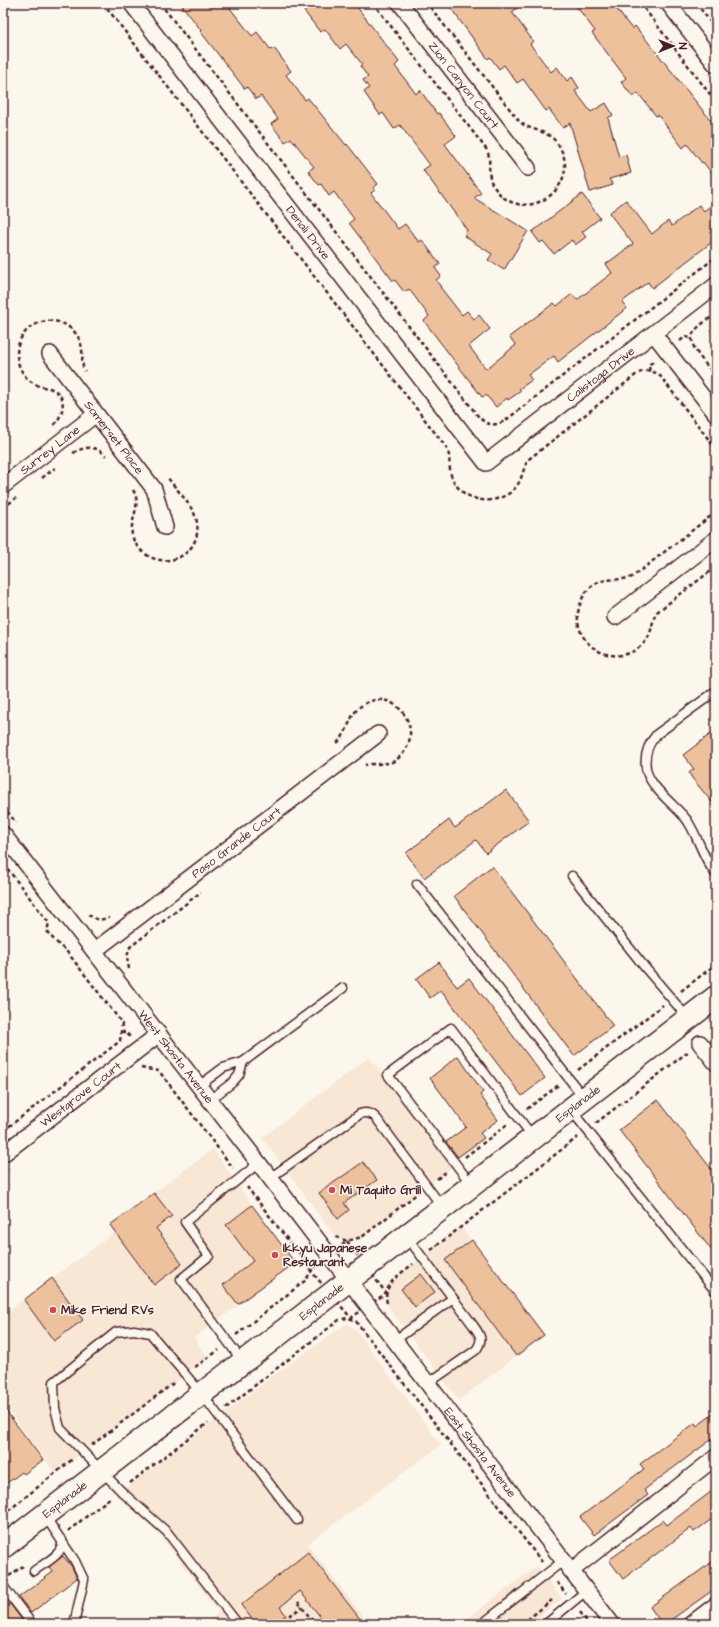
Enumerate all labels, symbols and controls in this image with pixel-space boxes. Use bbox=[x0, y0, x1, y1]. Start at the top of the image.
north arrow bbox=[653, 26, 693, 66]
street label: Zion Canyon Court bbox=[424, 38, 503, 133]
text: N bbox=[675, 43, 690, 50]
street label: Denali Drive bbox=[282, 202, 334, 264]
street label: Calistoga Drive bbox=[563, 343, 639, 407]
street label: Somerset Place bbox=[80, 397, 148, 478]
street label: Surrey Lane bbox=[16, 421, 84, 479]
street label: Paso Grande Court bbox=[188, 803, 285, 882]
street label: West Shasta Avenue bbox=[134, 1007, 218, 1108]
street label: Westgrove Court bbox=[37, 1058, 125, 1131]
street label: Esplanade bbox=[552, 1081, 605, 1127]
place label: Mi Taquito Grill bbox=[340, 1182, 421, 1200]
marker: Mi Taquito Grill bbox=[327, 1185, 337, 1195]
place label: Ikkyu Japanese Restaurant bbox=[283, 1240, 368, 1271]
marker: Ikkyu Japanese Restaurant bbox=[270, 1250, 280, 1260]
street label: Esplanade bbox=[296, 1279, 348, 1325]
place label: Mike Friend RVs bbox=[61, 1302, 154, 1319]
marker: Mike Friend RVs bbox=[48, 1305, 58, 1315]
street label: East Shasta Avenue bbox=[440, 1404, 520, 1502]
street label: Esplanade bbox=[39, 1477, 91, 1523]

